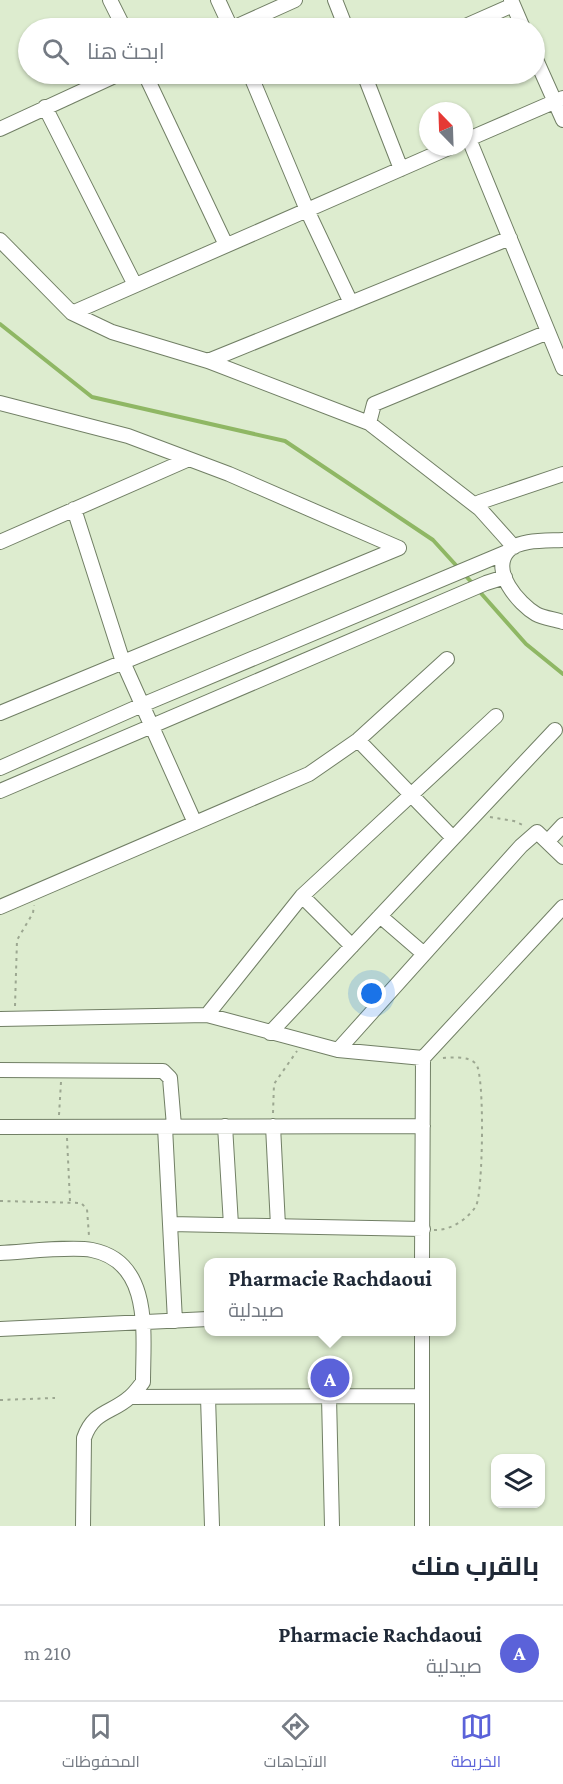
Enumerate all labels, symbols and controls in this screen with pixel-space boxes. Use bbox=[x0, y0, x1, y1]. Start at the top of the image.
search box bbox=[18, 18, 545, 84]
icon: search bbox=[39, 35, 72, 68]
text: ابحث هنا bbox=[87, 39, 165, 64]
north arrow bbox=[419, 102, 473, 156]
your location bbox=[357, 979, 386, 1008]
popup bbox=[204, 1258, 456, 1336]
text: Pharmacie Rachdaoui bbox=[228, 1266, 432, 1291]
text: صيدلية bbox=[228, 1299, 284, 1321]
pin: A bbox=[310, 1356, 350, 1400]
map controls bbox=[491, 1454, 545, 1508]
button: layers bbox=[491, 1454, 545, 1508]
text: بالقرب منك bbox=[411, 1552, 539, 1581]
text: Pharmacie Rachdaoui bbox=[278, 1622, 482, 1647]
text: 210 m bbox=[24, 1642, 71, 1664]
text: A bbox=[514, 1642, 525, 1664]
text: صيدلية bbox=[426, 1655, 482, 1677]
tab: المحفوظات bbox=[62, 1710, 140, 1776]
tab: الاتجاهات bbox=[264, 1710, 327, 1776]
tab: الخريطة bbox=[451, 1710, 501, 1776]

